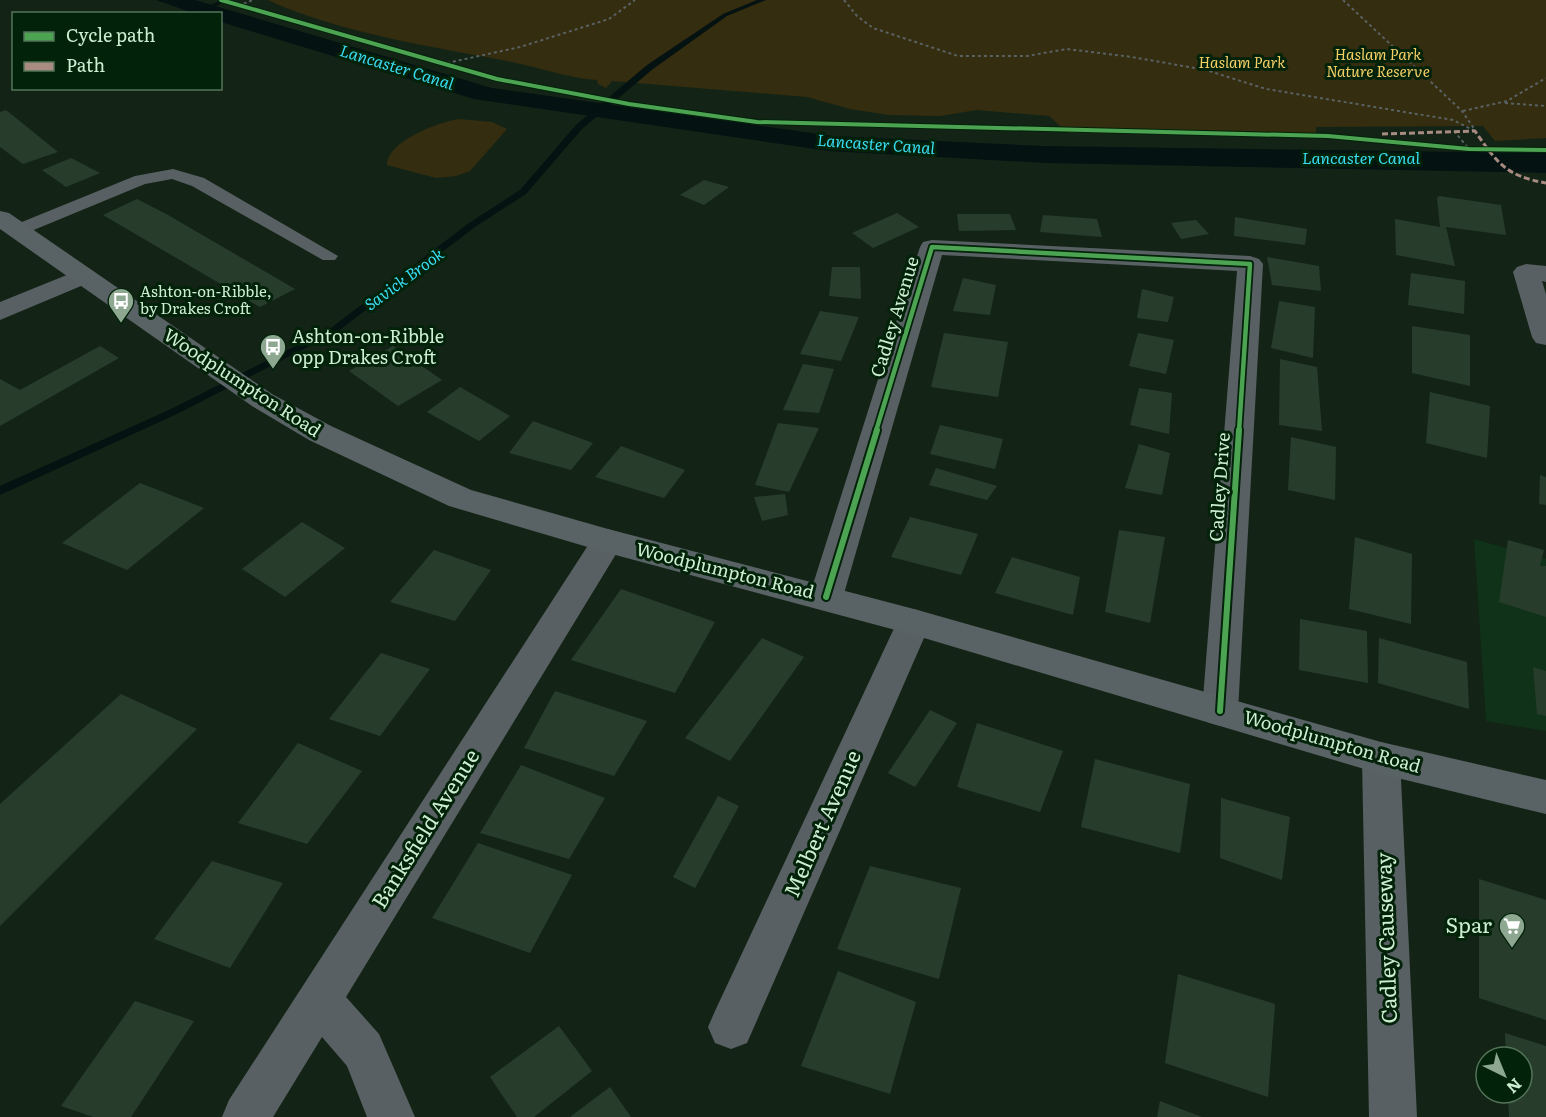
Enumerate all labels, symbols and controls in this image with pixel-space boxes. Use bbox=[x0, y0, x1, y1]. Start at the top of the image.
legend bbox=[12, 12, 222, 90]
text: Cycle path bbox=[66, 21, 155, 48]
water label: Lancaster Canal bbox=[337, 37, 458, 95]
park label: Haslam Park Nature Reserve bbox=[1326, 42, 1430, 82]
park label: Haslam Park bbox=[1199, 50, 1286, 73]
text: Path bbox=[66, 51, 105, 78]
water label: Lancaster Canal bbox=[816, 127, 936, 159]
water label: Lancaster Canal bbox=[1302, 145, 1420, 169]
water label: Savick Brook bbox=[359, 241, 448, 315]
street label: Cadley Avenue bbox=[862, 253, 925, 380]
place label: Ashton-on-Ribble, by Drakes Croft bbox=[140, 279, 272, 319]
bus stop icon: Ashton-on-Ribble, by Drakes Croft bbox=[106, 286, 136, 324]
street label: Woodplumpton Road bbox=[159, 321, 327, 443]
place label: Ashton-on-Ribble opp Drakes Croft bbox=[292, 322, 444, 370]
bus stop icon: Ashton-on-Ribble opp Drakes Croft bbox=[258, 332, 288, 370]
street label: Cadley Drive bbox=[1201, 431, 1236, 542]
street label: Woodplumpton Road bbox=[633, 534, 817, 605]
street label: Woodplumpton Road bbox=[1241, 702, 1424, 779]
street label: Banksfield Avenue bbox=[362, 742, 486, 913]
street label: Melbert Avenue bbox=[774, 744, 867, 901]
street label: Cadley Causeway bbox=[1366, 851, 1403, 1024]
place label: Spar bbox=[1445, 908, 1492, 939]
supermarket icon: Spar bbox=[1497, 911, 1527, 949]
north arrow bbox=[1474, 1045, 1534, 1105]
text: N bbox=[1502, 1073, 1528, 1100]

